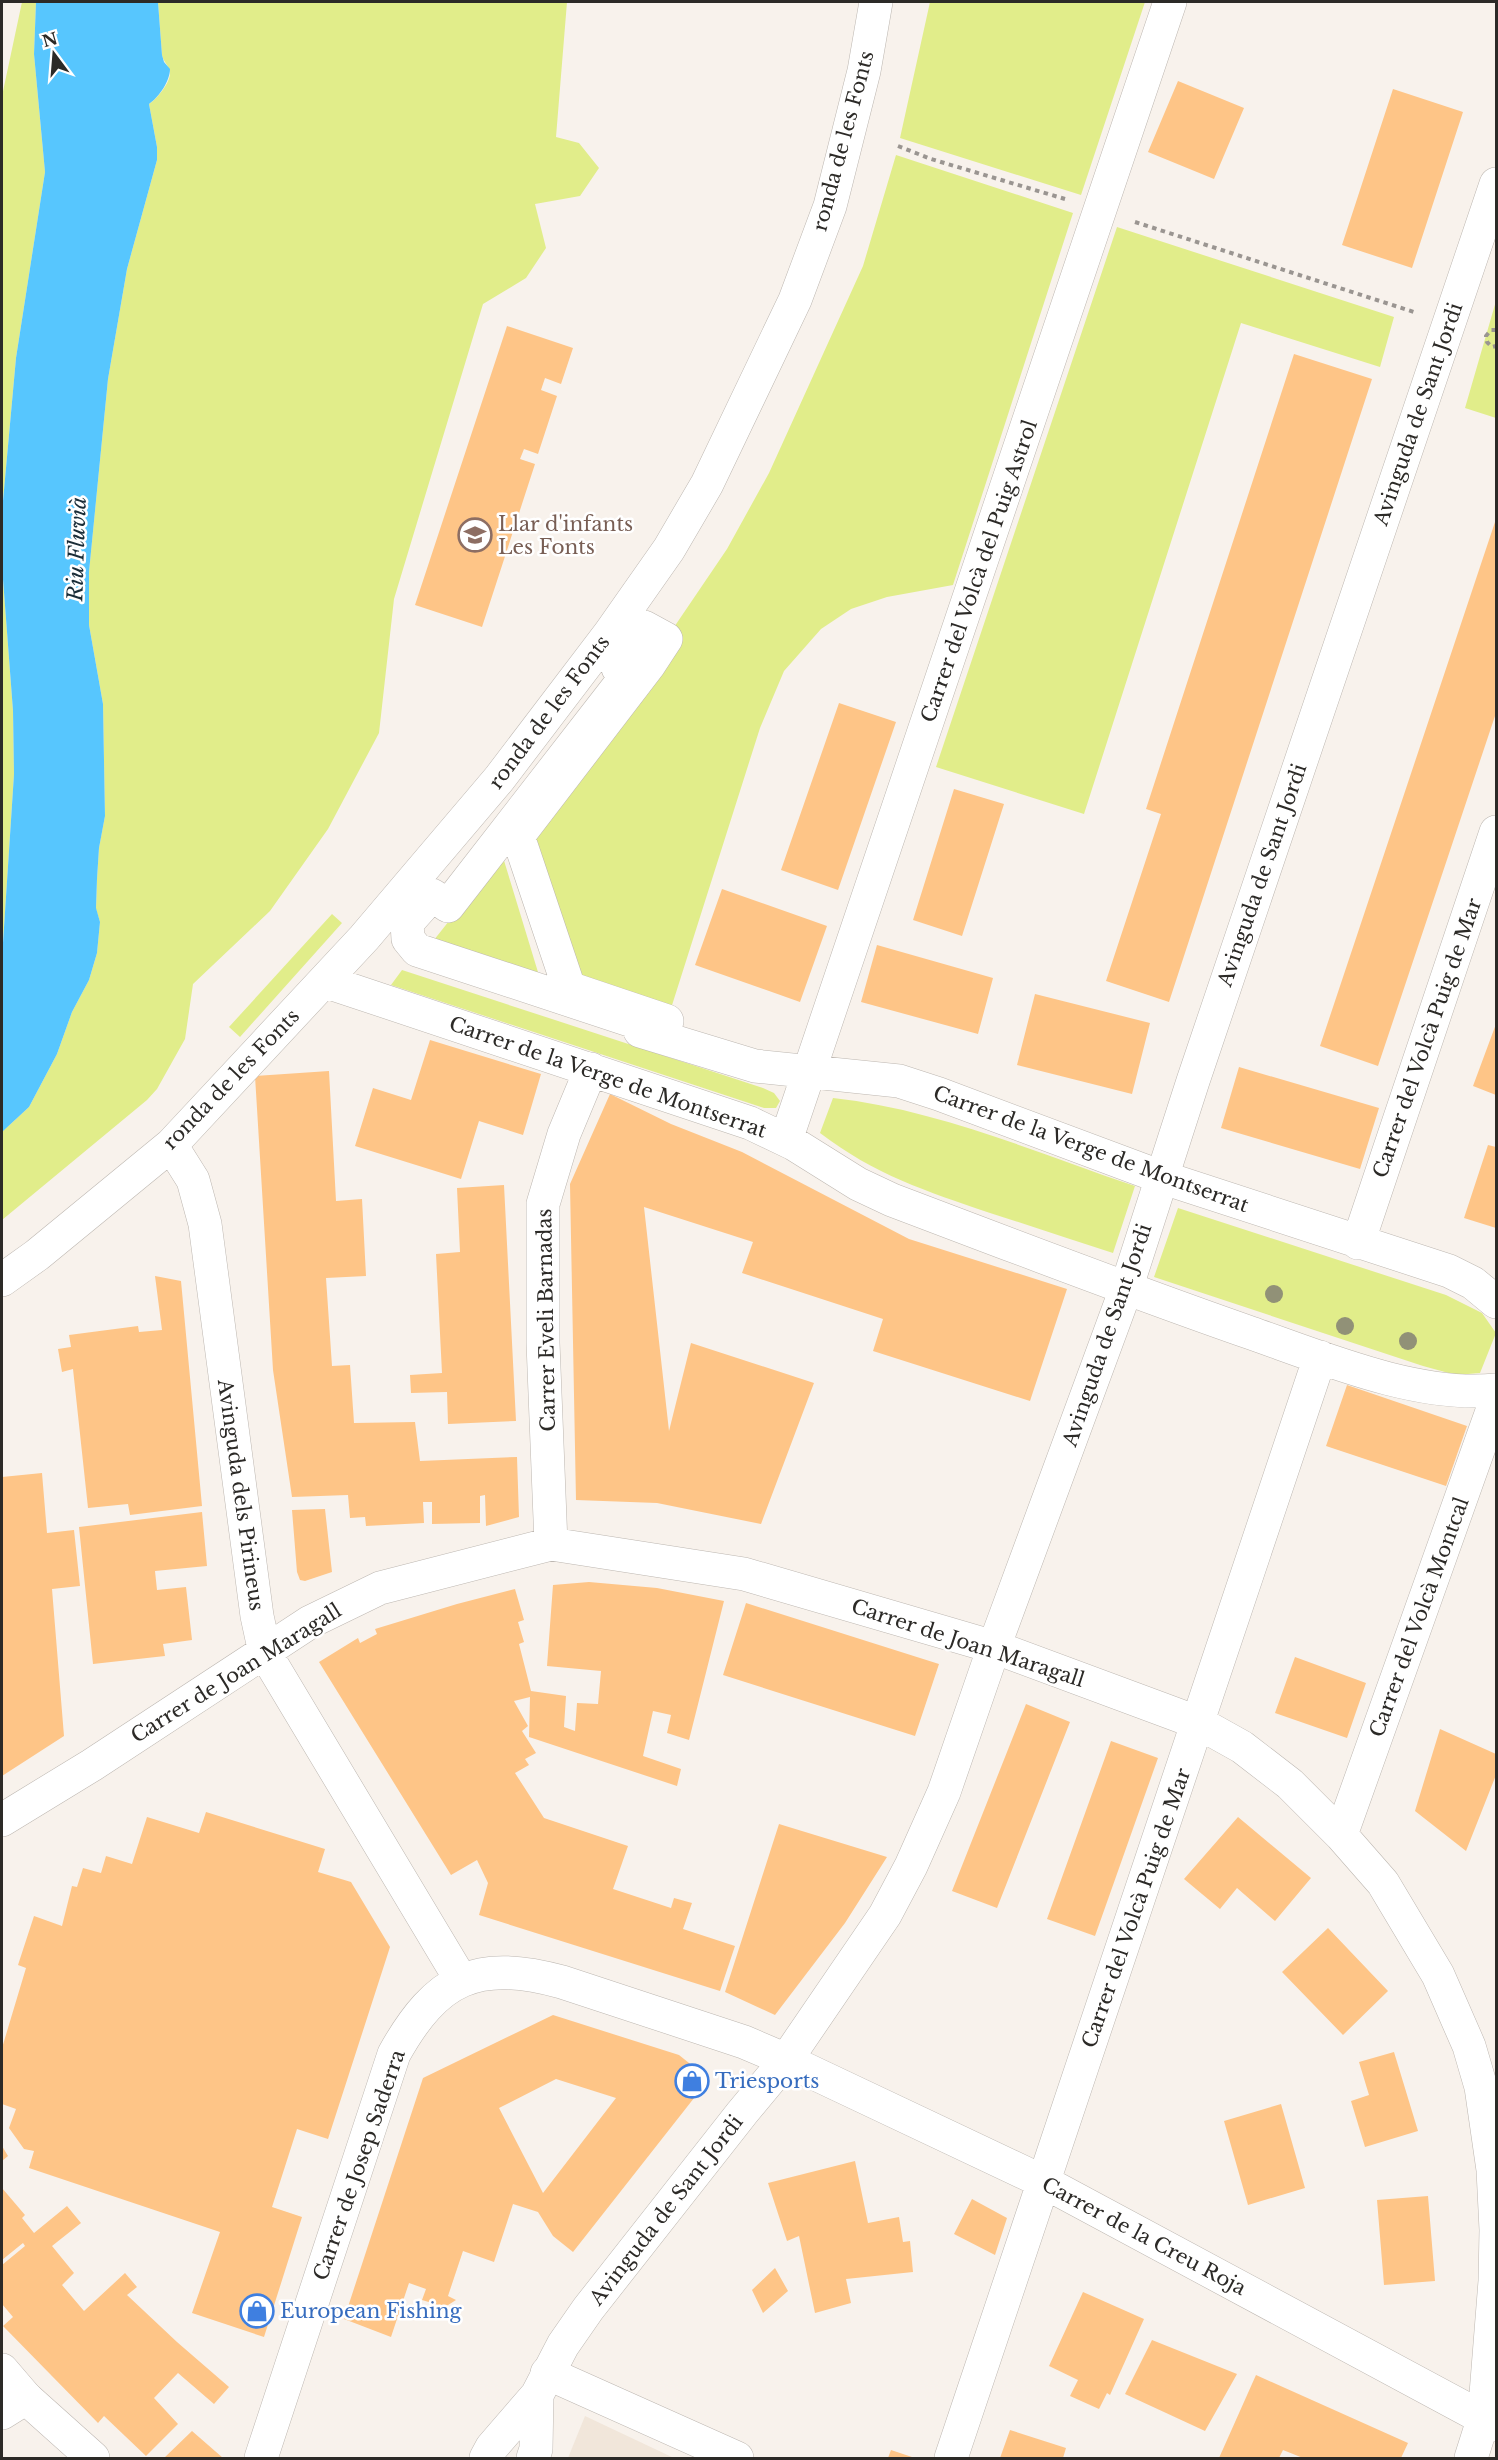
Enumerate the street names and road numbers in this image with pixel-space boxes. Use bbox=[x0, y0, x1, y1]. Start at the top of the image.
street label: ronda de les Fonts bbox=[807, 48, 879, 234]
street label: Avinguda de Sant Jordi bbox=[1368, 299, 1468, 530]
street label: Carrer del Volcà del Puig Astrol bbox=[916, 417, 1042, 725]
street label: ronda de les Fonts bbox=[483, 631, 615, 793]
street label: Avinguda de Sant Jordi bbox=[1212, 760, 1312, 991]
street label: Carrer del Volcà Puig de Mar bbox=[1368, 895, 1486, 1181]
street label: ronda de les Fonts bbox=[158, 1004, 304, 1154]
street label: Carrer de la Verge de Montserrat bbox=[446, 1011, 770, 1143]
street label: Carrer de la Verge de Montserrat bbox=[930, 1081, 1252, 1218]
street label: Carrer Eveli Barnadas bbox=[532, 1208, 560, 1432]
street label: Avinguda de Sant Jordi bbox=[1057, 1220, 1157, 1451]
street label: Avinguda dels Pirineus bbox=[213, 1377, 269, 1612]
street label: Carrer del Volcà Montcal bbox=[1364, 1494, 1474, 1740]
street label: Carrer de Joan Maragall bbox=[849, 1594, 1087, 1692]
street label: Carrer de Joan Maragall bbox=[126, 1598, 346, 1748]
street label: Carrer del Volcà Puig de Mar bbox=[1077, 1765, 1195, 2051]
street label: Carrer de Josep Saderra bbox=[308, 2046, 410, 2283]
street label: Avinguda de Sant Jordi bbox=[584, 2110, 748, 2311]
street label: Carrer de la Creu Roja bbox=[1038, 2172, 1251, 2300]

